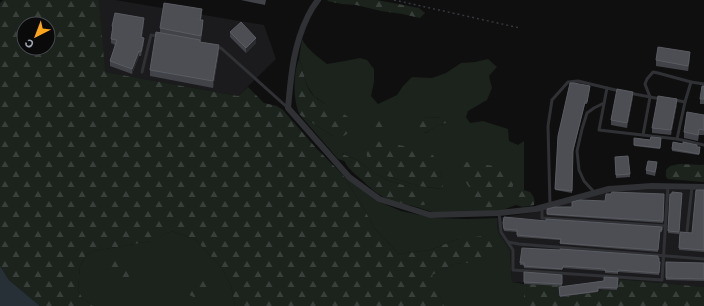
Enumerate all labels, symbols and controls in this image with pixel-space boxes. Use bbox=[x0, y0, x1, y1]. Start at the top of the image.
north arrow bbox=[16, 16, 56, 56]
text: С bbox=[22, 36, 37, 51]

